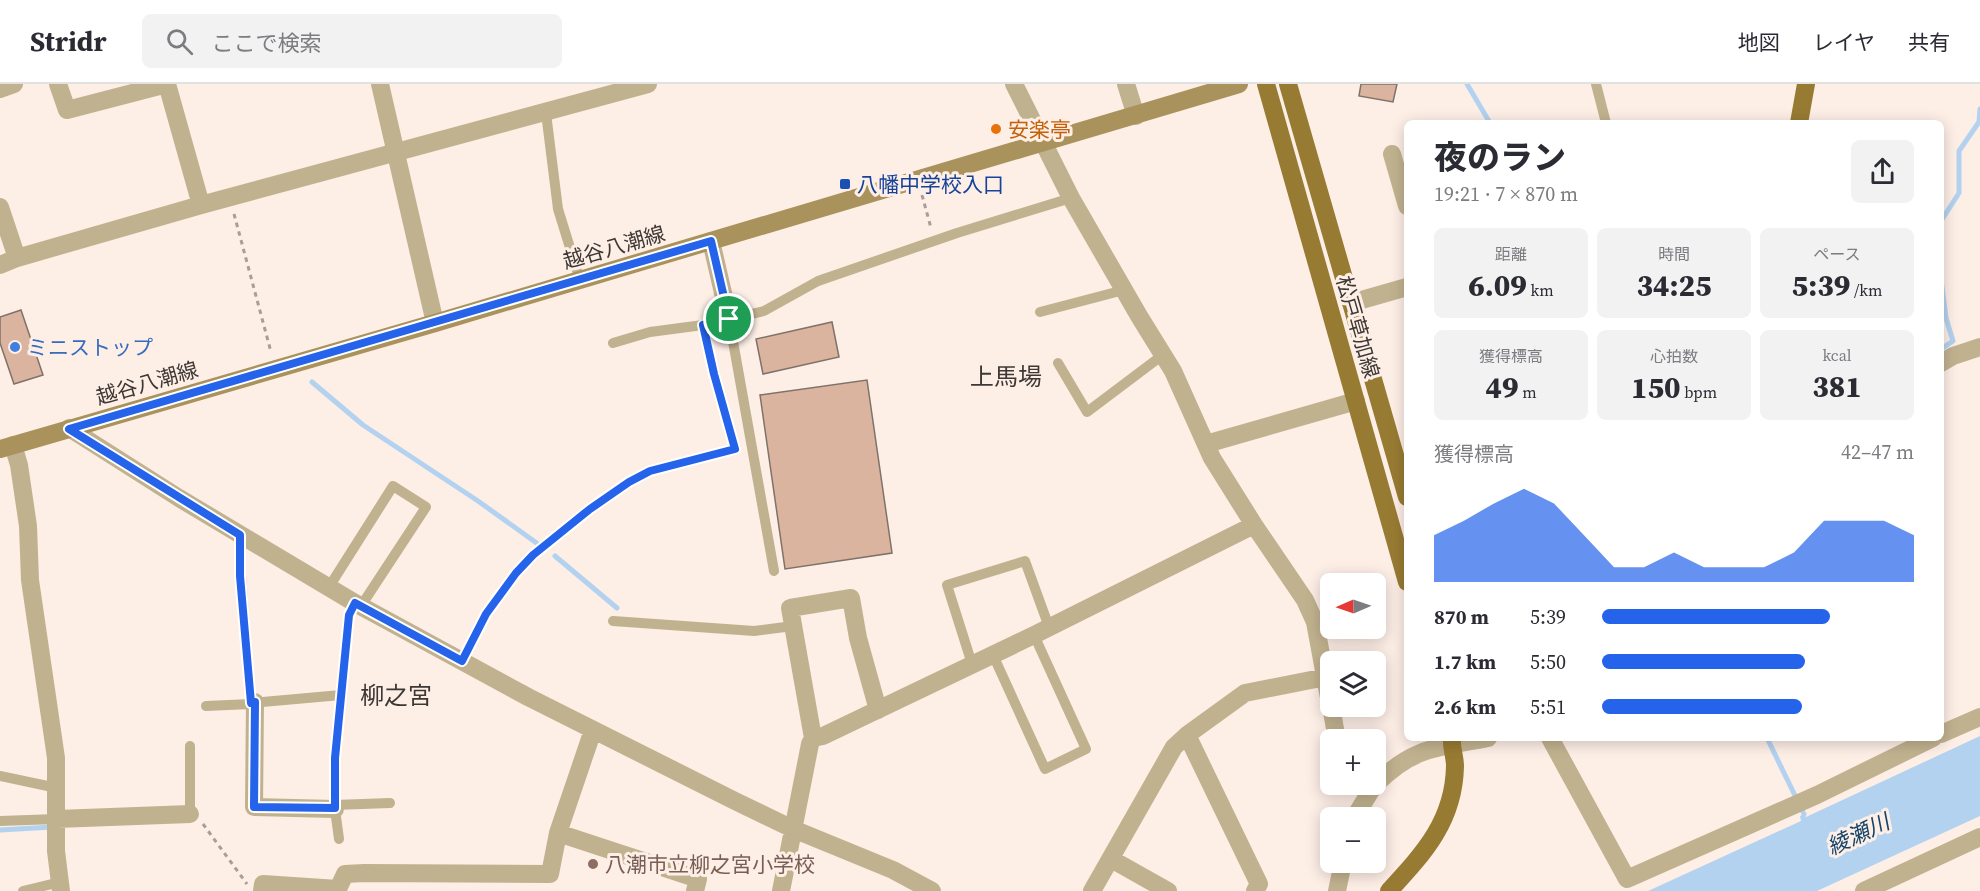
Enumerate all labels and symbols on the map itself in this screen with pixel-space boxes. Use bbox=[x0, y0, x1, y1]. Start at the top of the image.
place label: 安楽亭 bbox=[1008, 115, 1071, 144]
marker: 安楽亭 bbox=[989, 122, 1003, 136]
place label: 八幡中学校入口 bbox=[857, 170, 1004, 199]
marker: 八幡中学校入口 bbox=[838, 177, 852, 191]
street label: 越谷八潮線 bbox=[560, 219, 668, 275]
street label: 松戸草加線 bbox=[1330, 273, 1386, 381]
pin bbox=[703, 293, 754, 344]
place label: ミニストップ bbox=[27, 333, 153, 362]
marker: ミニストップ bbox=[8, 340, 22, 354]
street label: 越谷八潮線 bbox=[93, 355, 201, 411]
district label: 上馬場 bbox=[970, 360, 1042, 393]
north arrow bbox=[1320, 573, 1386, 639]
district label: 柳之宮 bbox=[360, 679, 432, 712]
water label: 綾瀬川 bbox=[1822, 806, 1896, 862]
place label: 八潮市立柳之宮小学校 bbox=[605, 850, 815, 879]
marker: 八潮市立柳之宮小学校 bbox=[586, 857, 600, 871]

